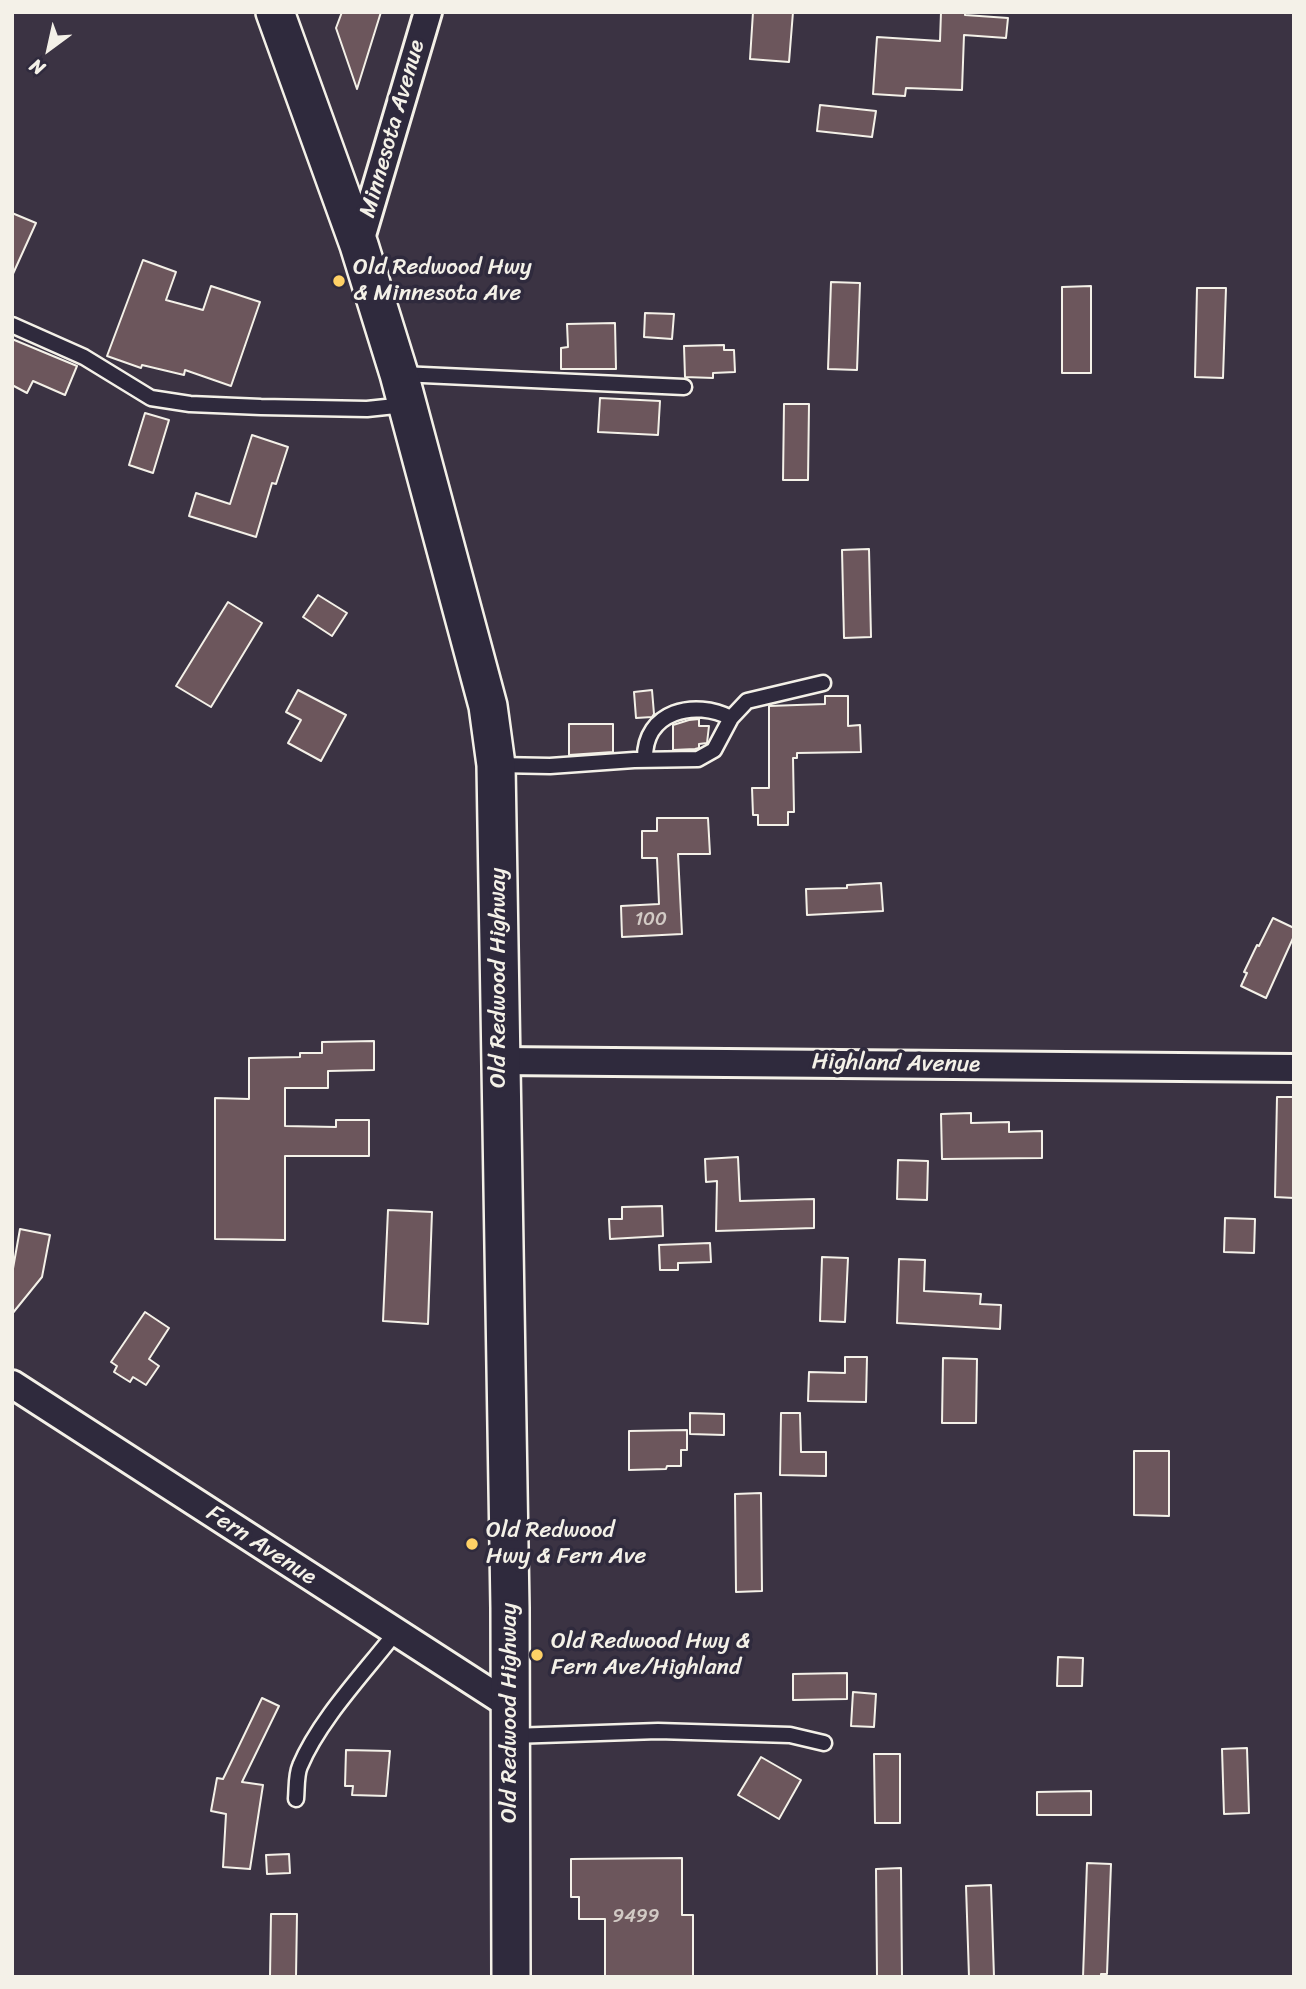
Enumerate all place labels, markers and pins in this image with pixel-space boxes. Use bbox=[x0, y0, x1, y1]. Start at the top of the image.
place label: Old Redwood Hwy & Minnesota Ave bbox=[353, 254, 532, 308]
marker: Old Redwood Hwy & Minnesota Ave bbox=[331, 273, 347, 289]
place label: Old Redwood Hwy & Fern Ave bbox=[486, 1517, 646, 1571]
marker: Old Redwood Hwy & Fern Ave bbox=[464, 1536, 480, 1552]
place label: Old Redwood Hwy & Fern Ave/Highland bbox=[551, 1628, 750, 1682]
marker: Old Redwood Hwy & Fern Ave/Highland bbox=[529, 1647, 545, 1663]

